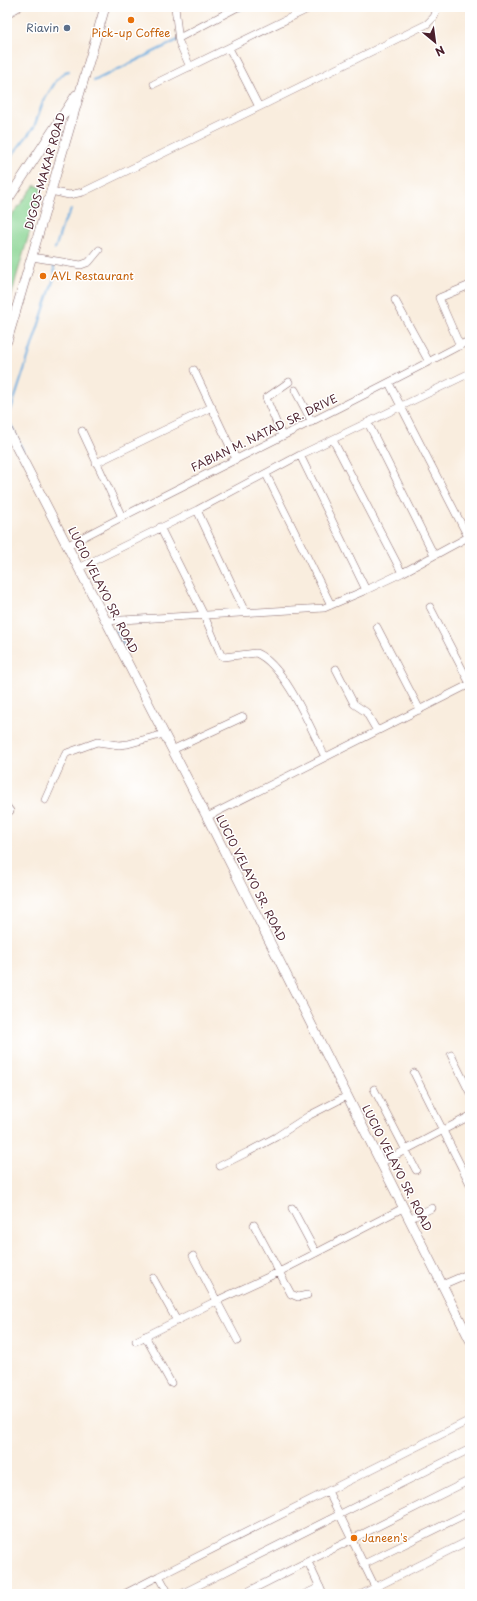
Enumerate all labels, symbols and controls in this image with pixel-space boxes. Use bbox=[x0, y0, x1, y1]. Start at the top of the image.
marker: Pick-up Coffee bbox=[126, 15, 136, 25]
place label: Riavin bbox=[26, 19, 59, 36]
north arrow bbox=[415, 22, 455, 62]
marker: Riavin bbox=[62, 23, 72, 33]
place label: Pick-up Coffee bbox=[92, 24, 171, 41]
text: N bbox=[432, 42, 448, 61]
street label: DIGOS-MAKAR ROAD bbox=[20, 110, 69, 231]
place label: AVL Restaurant bbox=[51, 267, 134, 284]
marker: AVL Restaurant bbox=[38, 271, 48, 281]
street label: FABIAN M. NATAD SR. DRIVE bbox=[188, 390, 340, 475]
street label: LUCIO VELAYO SR. ROAD bbox=[64, 524, 143, 656]
street label: LUCIO VELAYO SR. ROAD bbox=[212, 812, 291, 944]
street label: LUCIO VELAYO SR. ROAD bbox=[358, 1102, 437, 1234]
place label: Janeen's bbox=[362, 1529, 407, 1546]
marker: Janeen's bbox=[349, 1533, 359, 1543]

